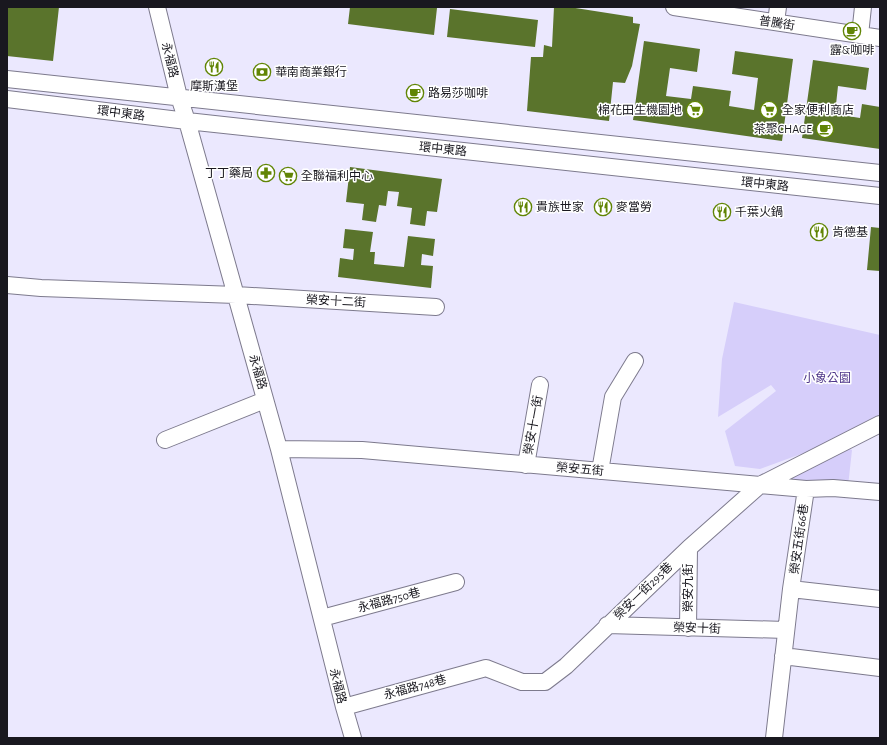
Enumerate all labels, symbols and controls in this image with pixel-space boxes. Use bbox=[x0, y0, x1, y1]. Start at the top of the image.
street label: 普騰街 bbox=[758, 13, 796, 32]
cafe icon: 露&咖啡 bbox=[842, 21, 862, 41]
street label: 永福路 bbox=[160, 41, 181, 79]
place label: 露&咖啡 bbox=[830, 44, 874, 56]
restaurant icon: 摩斯漢堡 bbox=[204, 57, 224, 77]
bank icon: 華南商業銀行 bbox=[252, 62, 272, 82]
place label: 華南商業銀行 bbox=[275, 65, 347, 78]
place label: 摩斯漢堡 bbox=[190, 79, 238, 92]
cafe icon: 路易莎咖啡 bbox=[405, 83, 425, 103]
place label: 路易莎咖啡 bbox=[428, 86, 488, 99]
supermarket icon: 棉花田生機園地 bbox=[685, 100, 705, 120]
supermarket icon: 全家便利商店 bbox=[759, 100, 779, 120]
street label: 環中東路 bbox=[96, 103, 146, 122]
place label: 棉花田生機園地 bbox=[598, 103, 682, 116]
place label: 全家便利商店 bbox=[782, 103, 854, 116]
cafe icon: 茶聚CHAGE bbox=[815, 119, 835, 139]
place label: 茶聚CHAGE bbox=[754, 122, 812, 135]
street label: 環中東路 bbox=[418, 140, 468, 157]
pharmacy icon: 丁丁藥局 bbox=[256, 163, 276, 183]
supermarket icon: 全聯福利中心 bbox=[278, 166, 298, 186]
place label: 丁丁藥局 bbox=[205, 167, 253, 179]
place label: 全聯福利中心 bbox=[301, 169, 373, 182]
street label: 環中東路 bbox=[740, 175, 790, 192]
restaurant icon: 貴族世家 bbox=[513, 197, 533, 217]
restaurant icon: 麥當勞 bbox=[593, 197, 613, 217]
place label: 貴族世家 bbox=[536, 200, 584, 213]
place label: 麥當勞 bbox=[616, 201, 652, 213]
restaurant icon: 千葉火鍋 bbox=[712, 202, 732, 222]
place label: 千葉火鍋 bbox=[735, 205, 783, 218]
restaurant icon: 肯德基 bbox=[809, 222, 829, 242]
place label: 肯德基 bbox=[832, 225, 868, 238]
street label: 榮安十二街 bbox=[306, 292, 366, 309]
street label: 永福路 bbox=[247, 353, 270, 391]
park label: 小象公園 bbox=[803, 371, 851, 384]
street label: 榮安十一街 bbox=[521, 394, 544, 456]
street label: 榮安五街 bbox=[556, 460, 605, 477]
street label: 榮安五街66巷 bbox=[787, 503, 810, 575]
street label: 榮安一街295巷 bbox=[611, 560, 675, 622]
street label: 榮安九街 bbox=[681, 564, 694, 612]
street label: 永福路750巷 bbox=[356, 585, 422, 614]
street label: 榮安十街 bbox=[673, 620, 721, 635]
street label: 永福路 bbox=[328, 667, 349, 705]
street label: 永福路748巷 bbox=[382, 672, 448, 701]

